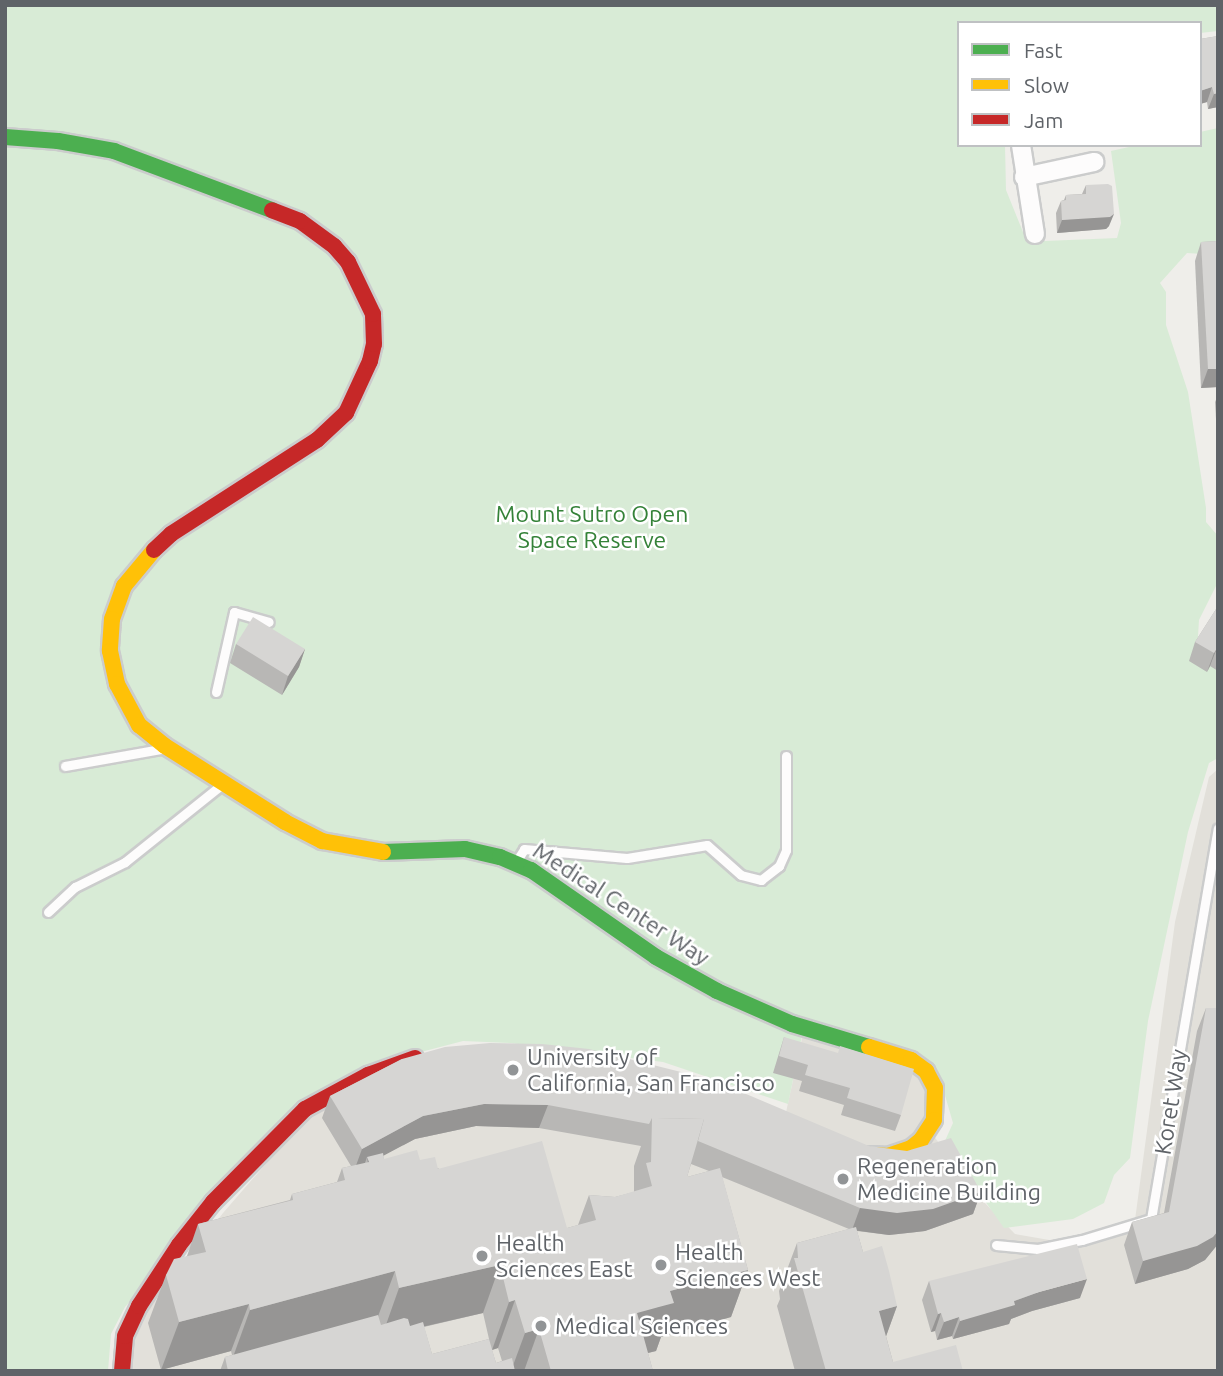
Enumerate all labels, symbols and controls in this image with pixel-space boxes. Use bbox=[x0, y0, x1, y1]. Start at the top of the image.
legend bbox=[957, 21, 1202, 147]
text: Fast bbox=[1024, 38, 1062, 62]
text: Slow bbox=[1024, 73, 1069, 97]
text: Jam bbox=[1024, 108, 1063, 132]
park label: Mount Sutro Open Space Reserve bbox=[496, 500, 688, 554]
street label: Medical Center Way bbox=[528, 837, 714, 971]
place label: University of California, San Francisco bbox=[527, 1043, 775, 1097]
street label: Koret Way bbox=[1149, 1047, 1193, 1157]
marker: University of California, San Francisco bbox=[505, 1062, 521, 1078]
place label: Regeneration Medicine Building bbox=[857, 1152, 1041, 1206]
marker: Regeneration Medicine Building bbox=[835, 1171, 851, 1187]
place label: Health Sciences East bbox=[496, 1229, 632, 1283]
place label: Health Sciences West bbox=[675, 1238, 820, 1292]
marker: Health Sciences East bbox=[474, 1248, 490, 1264]
marker: Health Sciences West bbox=[653, 1257, 669, 1273]
place label: Medical Sciences bbox=[555, 1312, 728, 1340]
marker: Medical Sciences bbox=[533, 1318, 549, 1334]

